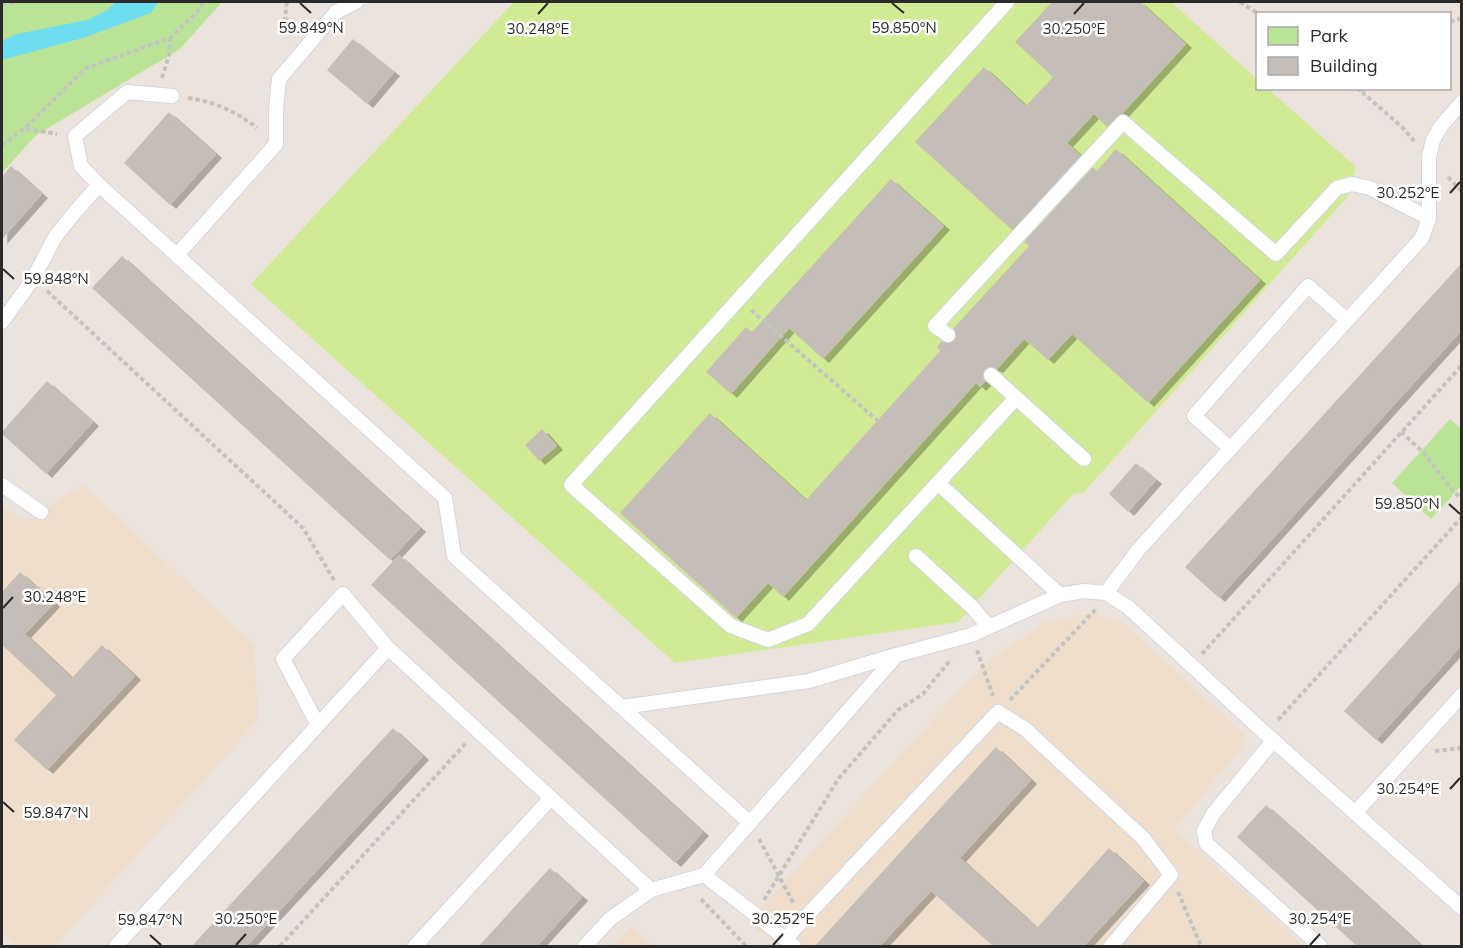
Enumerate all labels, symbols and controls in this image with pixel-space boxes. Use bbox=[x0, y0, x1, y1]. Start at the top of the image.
legend bbox=[1256, 12, 1451, 90]
text: 59.849°N bbox=[278, 18, 344, 37]
text: 59.850°N bbox=[871, 18, 937, 37]
text: 30.248°E bbox=[507, 19, 570, 38]
text: 30.250°E bbox=[1043, 19, 1106, 38]
text: Park bbox=[1310, 24, 1349, 47]
text: Building bbox=[1310, 54, 1378, 77]
text: 30.252°E bbox=[1377, 183, 1440, 202]
text: 59.848°N bbox=[23, 269, 89, 288]
text: 59.850°N bbox=[1374, 494, 1440, 513]
text: 30.248°E bbox=[24, 587, 87, 606]
text: 30.254°E bbox=[1377, 779, 1440, 798]
text: 59.847°N bbox=[23, 803, 89, 822]
text: 30.250°E bbox=[215, 909, 278, 928]
text: 30.252°E bbox=[752, 909, 815, 928]
text: 30.254°E bbox=[1289, 909, 1352, 928]
text: 59.847°N bbox=[117, 910, 183, 929]

